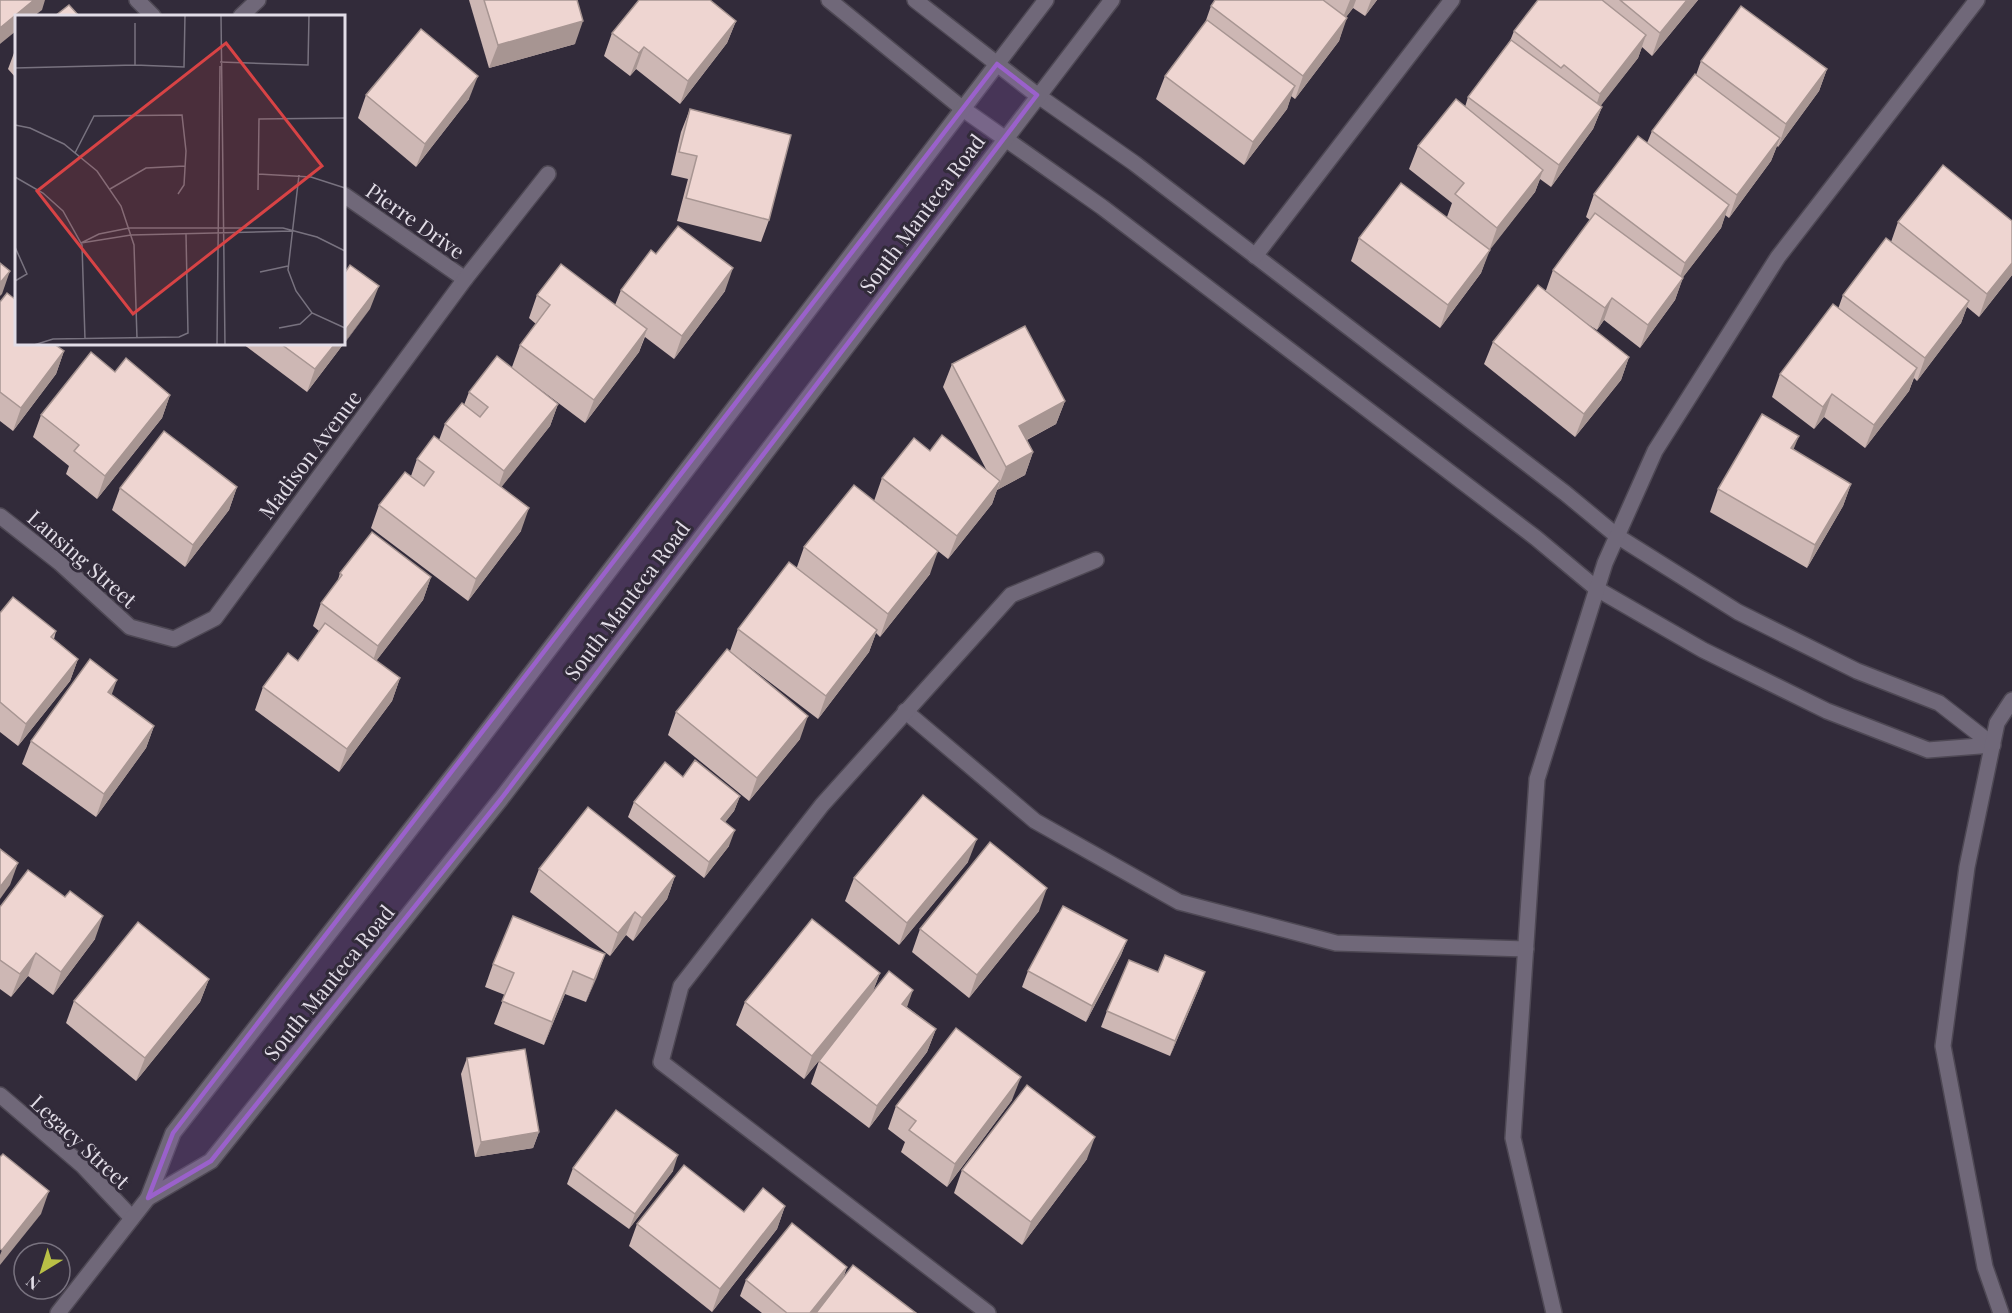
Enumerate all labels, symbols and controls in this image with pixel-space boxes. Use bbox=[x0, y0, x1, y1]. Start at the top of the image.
inset map bbox=[15, 15, 345, 345]
street label: South Manteca Road bbox=[852, 128, 990, 298]
street label: Pierre Drive bbox=[361, 176, 471, 264]
street label: Madison Avenue bbox=[251, 384, 367, 524]
street label: Lansing Street bbox=[23, 503, 144, 614]
street label: South Manteca Road bbox=[557, 515, 695, 685]
street label: South Manteca Road bbox=[256, 898, 400, 1066]
street label: Legacy Street bbox=[25, 1088, 137, 1195]
north arrow bbox=[12, 1241, 72, 1301]
text: N bbox=[21, 1271, 43, 1295]

